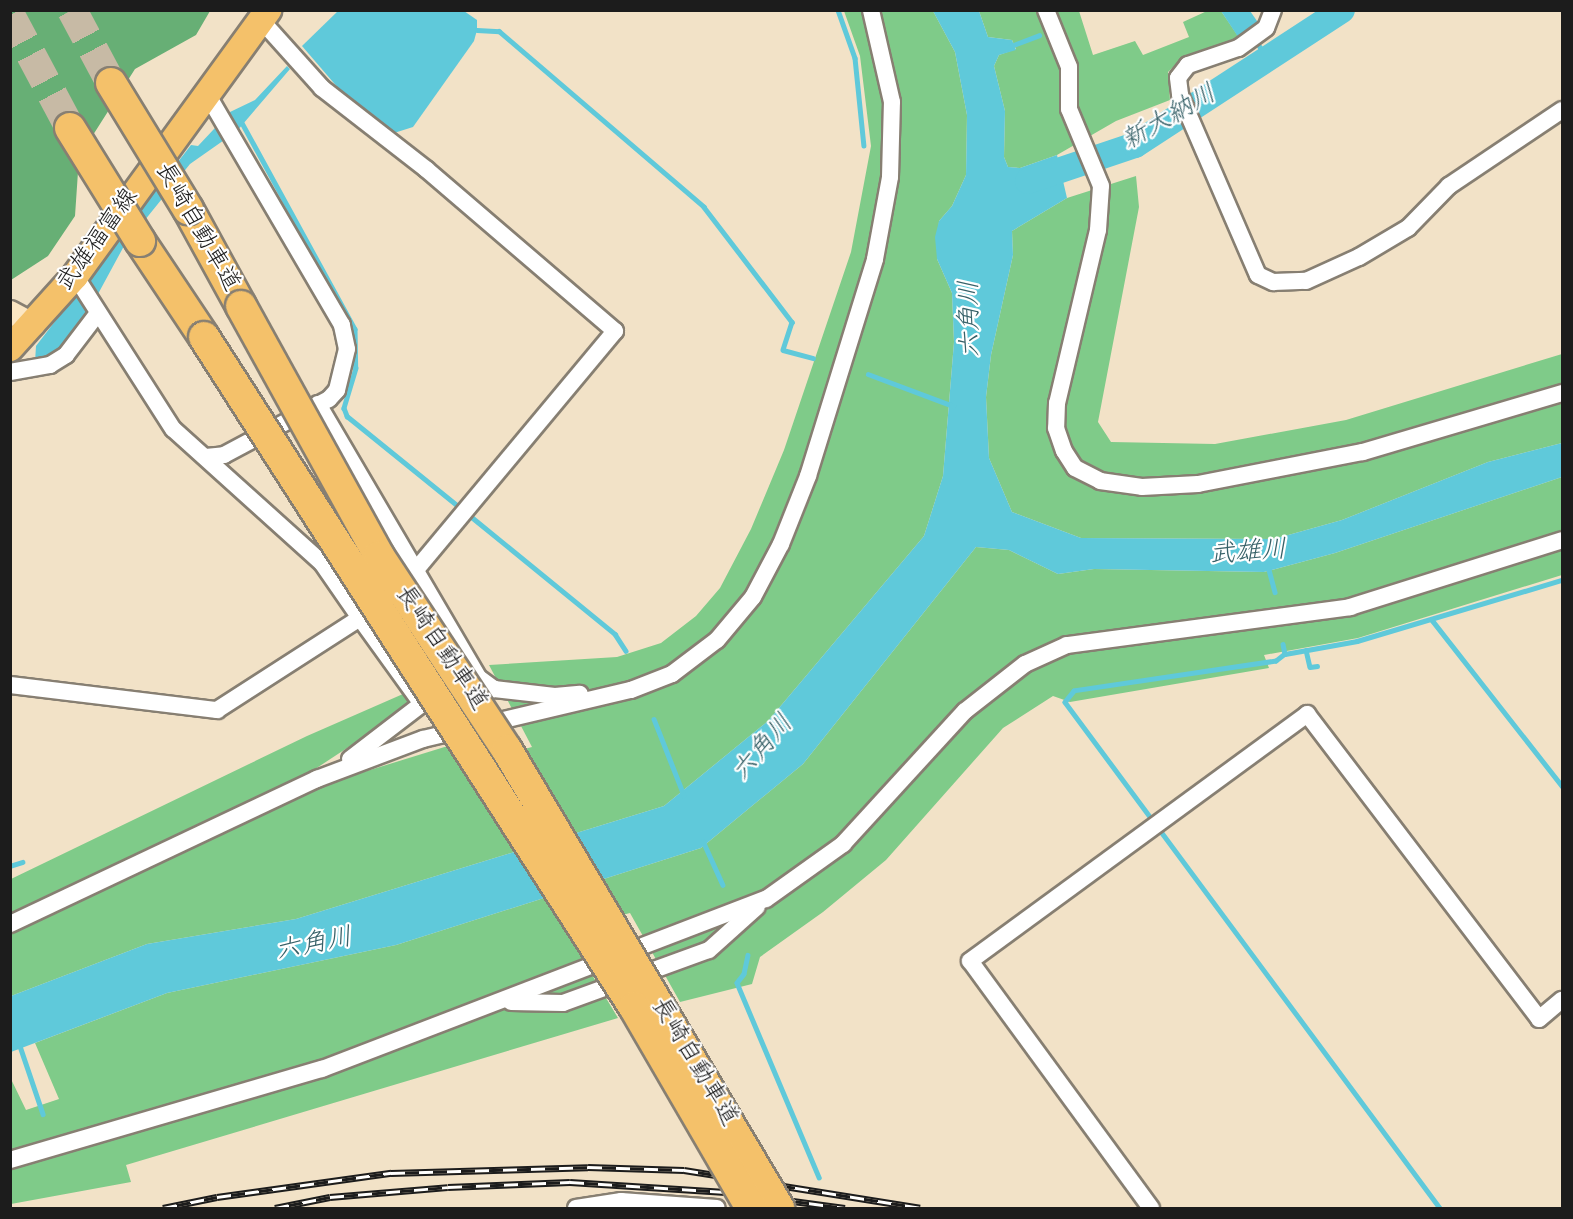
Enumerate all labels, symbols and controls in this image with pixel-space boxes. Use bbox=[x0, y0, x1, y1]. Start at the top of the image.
water label: 新大納川 bbox=[1117, 79, 1223, 159]
street label: 長崎自動車道 bbox=[148, 158, 244, 298]
street label: 武雄福富線 bbox=[52, 184, 146, 298]
water label: 六角川 bbox=[956, 280, 988, 358]
water label: 武雄川 bbox=[1208, 536, 1288, 572]
street label: 長崎自動車道 bbox=[388, 581, 492, 717]
water label: 六角川 bbox=[727, 709, 801, 789]
water label: 六角川 bbox=[273, 923, 355, 969]
street label: 長崎自動車道 bbox=[644, 994, 742, 1132]

